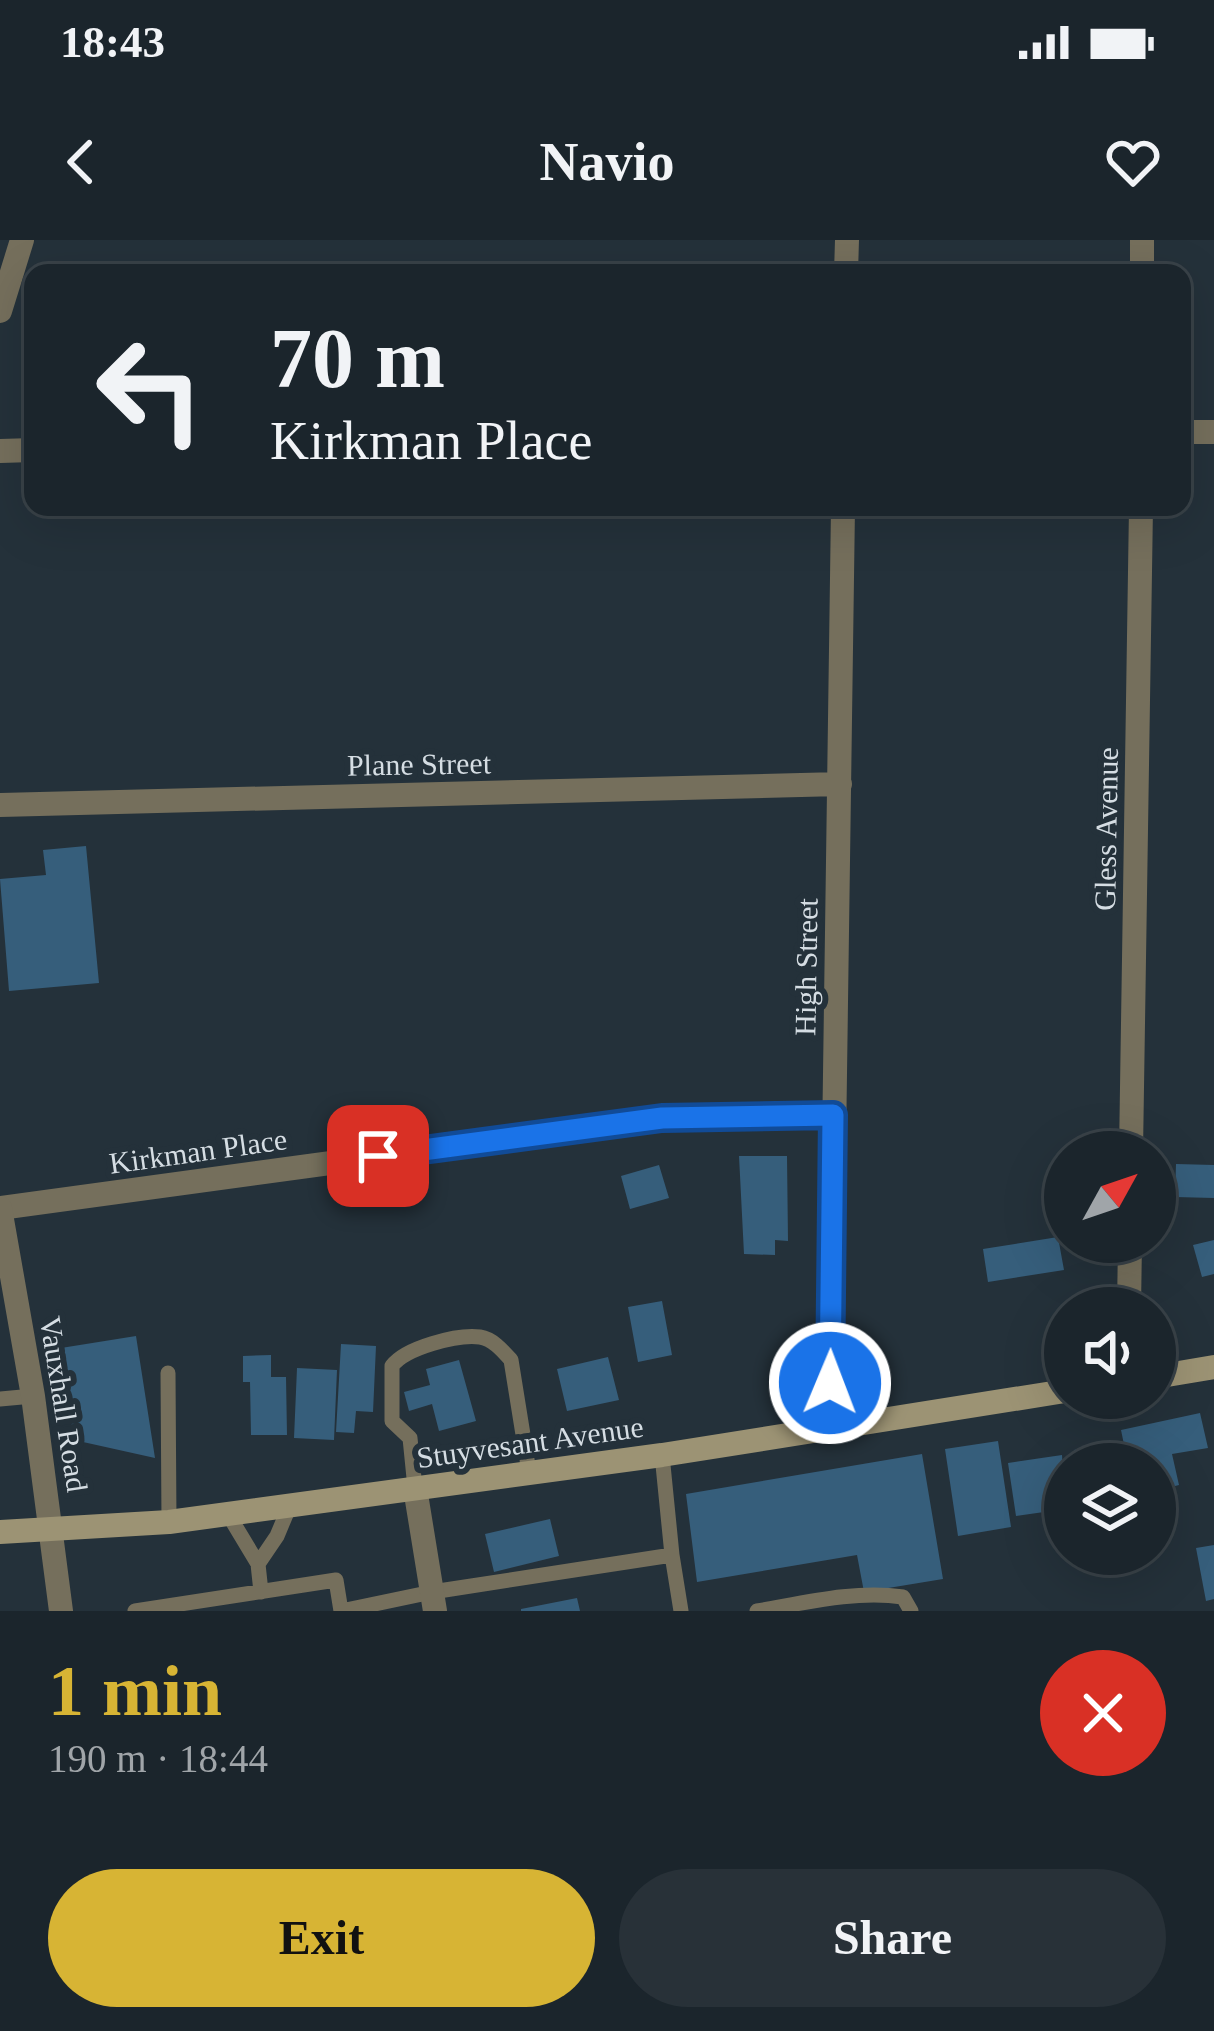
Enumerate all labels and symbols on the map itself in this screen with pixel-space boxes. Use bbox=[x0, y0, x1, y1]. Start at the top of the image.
street label: Plane Street bbox=[347, 746, 492, 782]
street label: Gless Avenue bbox=[1088, 747, 1124, 911]
street label: High Street bbox=[788, 897, 824, 1036]
pin bbox=[327, 1105, 429, 1207]
street label: Kirkman Place bbox=[107, 1122, 289, 1180]
north arrow bbox=[1044, 1131, 1176, 1263]
street label: Vauxhall Road bbox=[34, 1314, 94, 1494]
position arrow bbox=[767, 1320, 893, 1446]
street label: Stuyvesant Avenue bbox=[415, 1410, 645, 1474]

